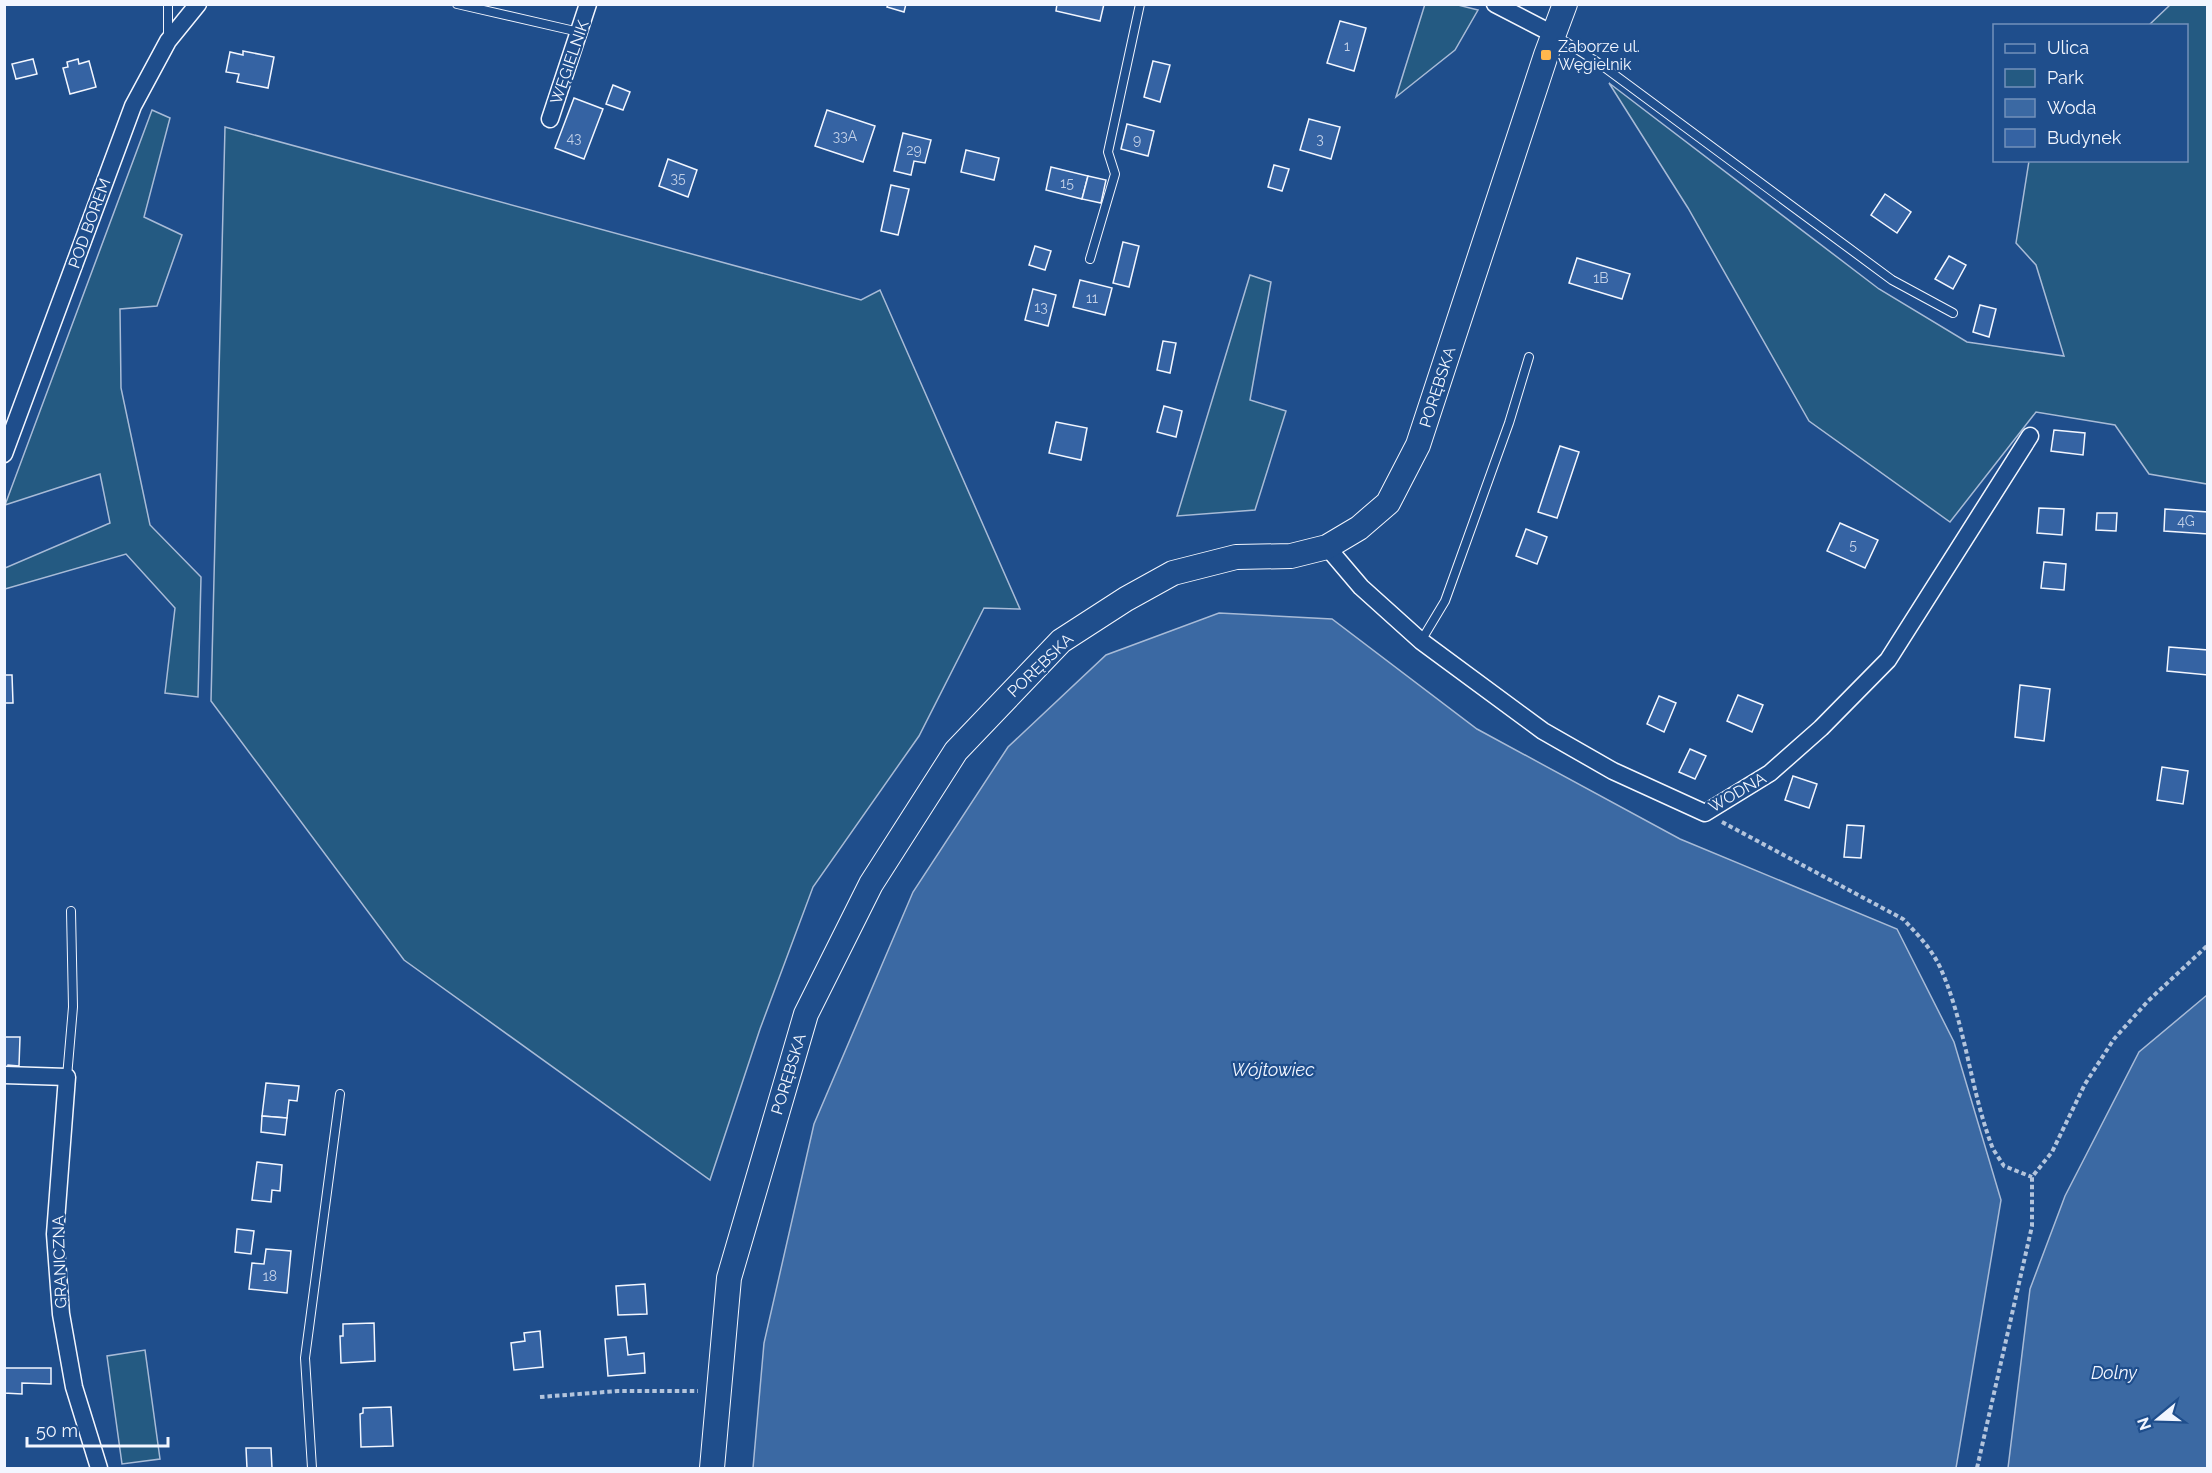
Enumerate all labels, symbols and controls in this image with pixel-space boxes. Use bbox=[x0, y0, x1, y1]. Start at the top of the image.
street label: WĘGIELNIK bbox=[546, 17, 593, 107]
legend bbox=[1993, 24, 2188, 162]
place label: Zaborze ul. Węgielnik bbox=[1558, 37, 1640, 74]
text: Ulica bbox=[2047, 37, 2089, 58]
house number: 1 bbox=[1344, 38, 1350, 54]
marker: Zaborze ul. Węgielnik bbox=[1539, 48, 1553, 62]
text: Park bbox=[2047, 67, 2084, 88]
text: Woda bbox=[2047, 97, 2096, 118]
text: Budynek bbox=[2047, 127, 2122, 148]
house number: 33A bbox=[833, 128, 858, 144]
house number: 43 bbox=[566, 130, 582, 146]
house number: 3 bbox=[1316, 131, 1324, 147]
house number: 9 bbox=[1133, 132, 1141, 148]
house number: 29 bbox=[906, 142, 922, 158]
house number: 35 bbox=[670, 170, 686, 186]
house number: 15 bbox=[1060, 175, 1074, 191]
street label: POD BOREM bbox=[64, 176, 115, 271]
house number: 1B bbox=[1593, 270, 1609, 286]
house number: 11 bbox=[1086, 290, 1098, 306]
house number: 13 bbox=[1034, 299, 1048, 315]
street label: PORĘBSKA bbox=[1416, 344, 1459, 430]
house number: 4G bbox=[2177, 513, 2195, 529]
house number: 5 bbox=[1849, 537, 1857, 553]
street label: PORĘBSKA bbox=[1004, 629, 1077, 701]
street label: WODNA bbox=[1705, 768, 1769, 816]
street label: PORĘBSKA bbox=[767, 1031, 810, 1117]
water label: Wójtowiec bbox=[1231, 1059, 1315, 1080]
street label: GRANICZNA bbox=[48, 1215, 71, 1309]
house number: 18 bbox=[263, 1268, 277, 1284]
water label: Dolny bbox=[2091, 1362, 2138, 1383]
north arrow bbox=[2128, 1389, 2188, 1449]
scale bar bbox=[27, 1410, 168, 1448]
text: N bbox=[2133, 1415, 2155, 1433]
text: 50 m bbox=[36, 1420, 78, 1441]

